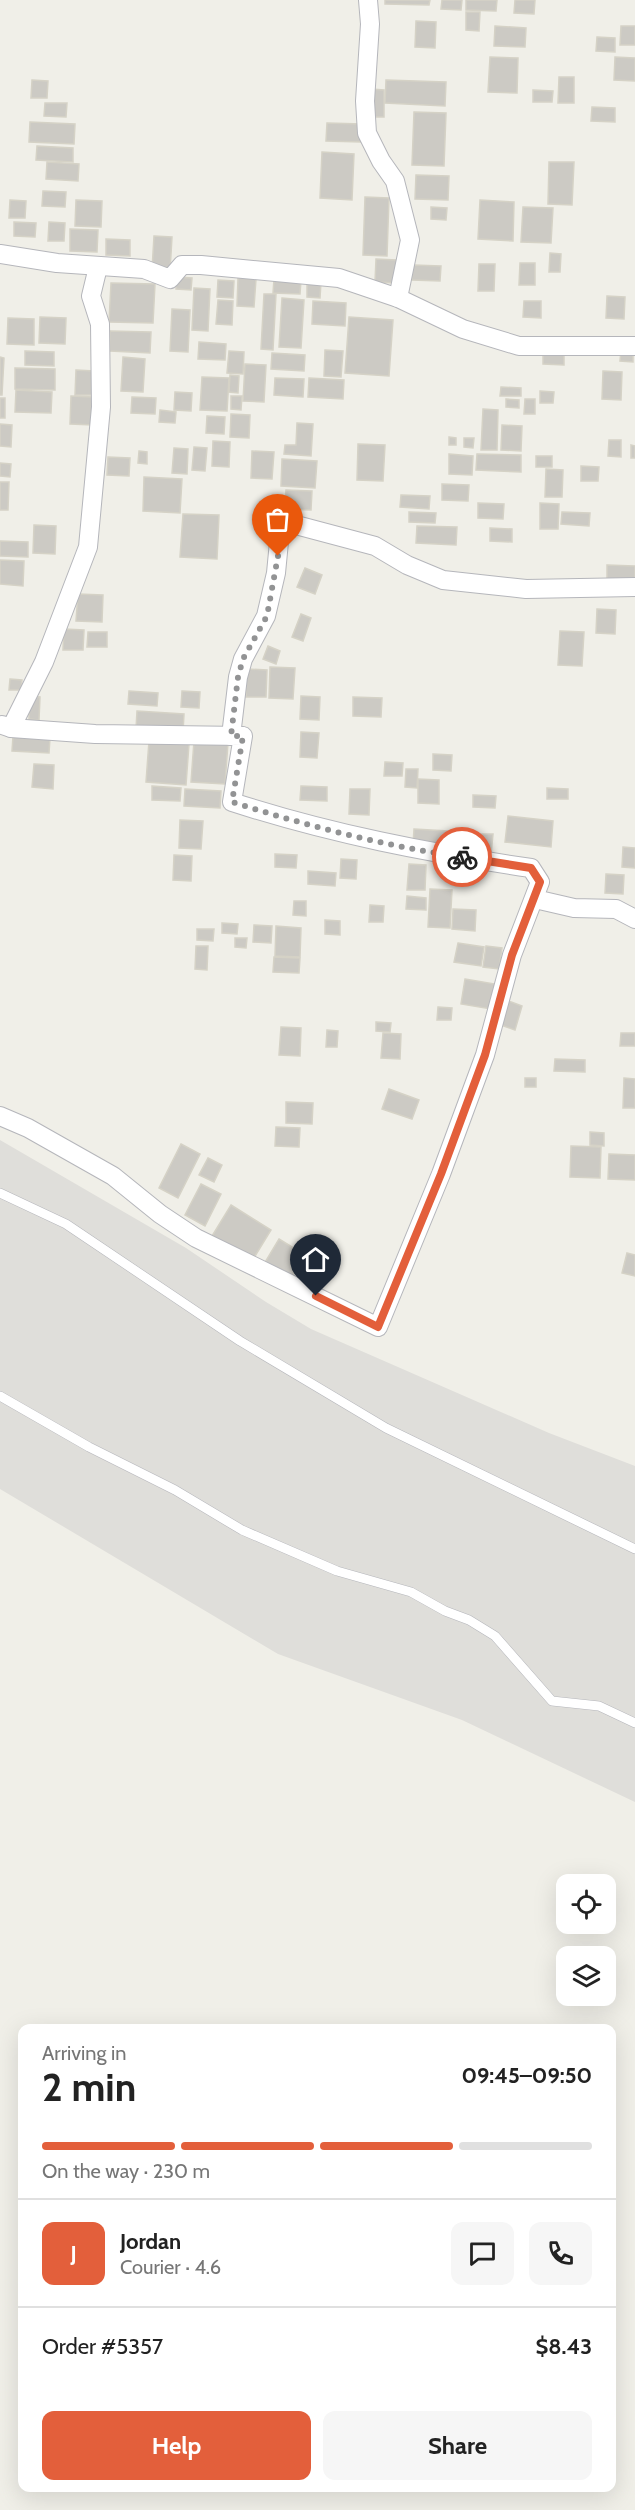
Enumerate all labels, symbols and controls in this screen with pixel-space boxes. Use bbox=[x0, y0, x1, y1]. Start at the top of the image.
pin bbox=[252, 494, 303, 556]
icon: bag bbox=[261, 503, 294, 536]
courier bbox=[432, 827, 492, 887]
icon: bike bbox=[446, 841, 479, 874]
pin bbox=[290, 1234, 341, 1296]
icon: home bbox=[299, 1243, 332, 1276]
map controls bbox=[556, 1874, 616, 2006]
button: locate bbox=[556, 1874, 616, 1934]
button: layers bbox=[556, 1946, 616, 2006]
text: Arriving in bbox=[42, 2041, 126, 2065]
text: 09:45–09:50 bbox=[461, 2062, 592, 2089]
text: 2 min bbox=[42, 2063, 136, 2111]
text: On the way · 230 m bbox=[42, 2159, 210, 2183]
button: chat bbox=[451, 2222, 514, 2285]
button: phone bbox=[529, 2222, 592, 2285]
text: Jordan bbox=[120, 2228, 181, 2255]
text: J bbox=[70, 2240, 77, 2267]
text: Courier · 4.6 bbox=[120, 2255, 221, 2279]
text: Order #5357 bbox=[42, 2333, 163, 2360]
text: $8.43 bbox=[536, 2333, 592, 2360]
button: Help bbox=[42, 2411, 311, 2480]
button: Share bbox=[323, 2411, 592, 2480]

